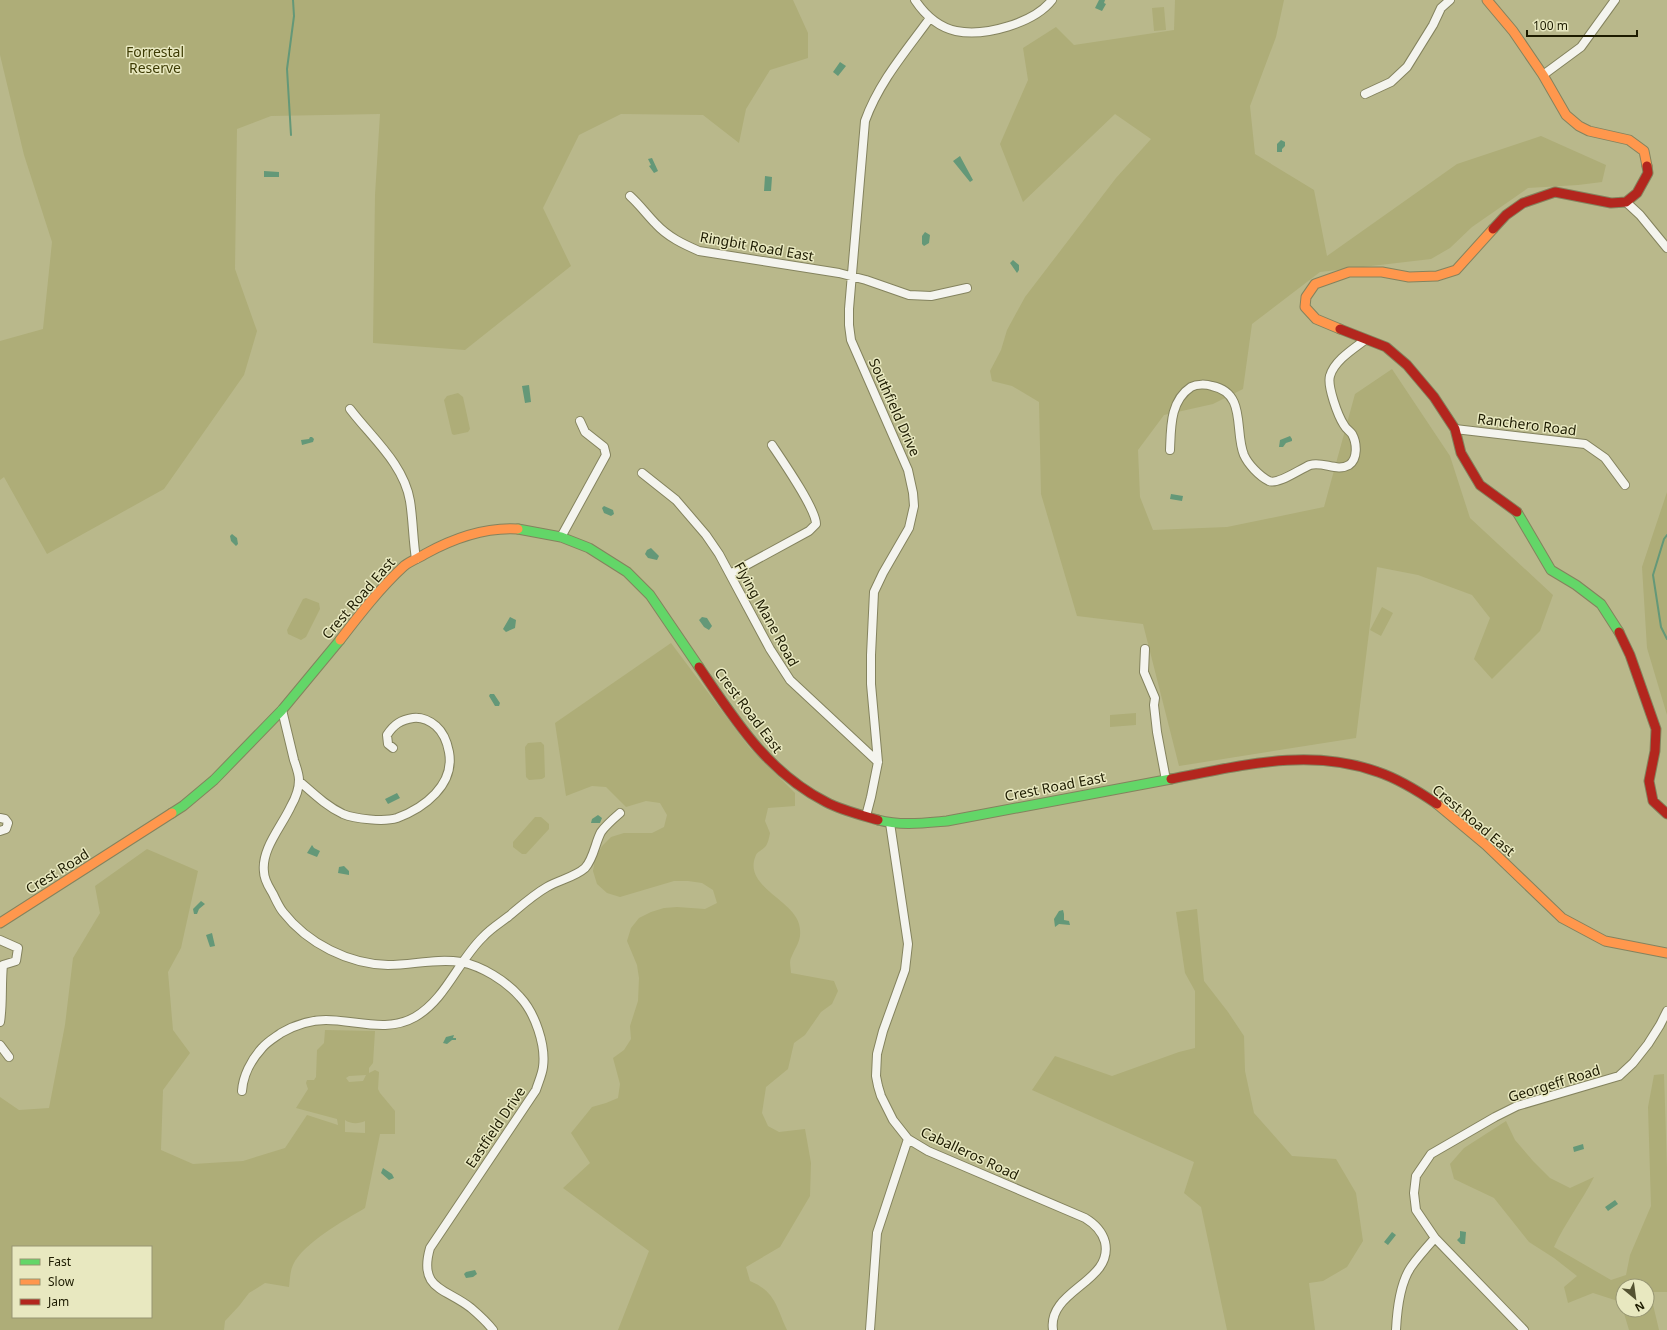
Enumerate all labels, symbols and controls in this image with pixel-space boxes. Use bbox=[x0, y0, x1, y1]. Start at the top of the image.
scale bar bbox=[1527, 12, 1637, 38]
text: 100 m bbox=[1533, 17, 1568, 34]
park label: Forrestal Reserve bbox=[126, 42, 184, 77]
street label: Ringbit Road East bbox=[699, 227, 815, 265]
street label: Southfield Drive bbox=[865, 355, 925, 459]
street label: Ranchero Road bbox=[1476, 408, 1578, 440]
street label: Crest Road East bbox=[317, 553, 399, 643]
street label: Flying Mane Road bbox=[730, 558, 804, 670]
street label: Crest Road East bbox=[711, 663, 787, 757]
street label: Crest Road East bbox=[1003, 767, 1107, 805]
street label: Crest Road East bbox=[1429, 780, 1519, 860]
street label: Crest Road bbox=[22, 844, 92, 898]
street label: Georgeff Road bbox=[1505, 1060, 1603, 1106]
street label: Eastfield Drive bbox=[461, 1083, 529, 1171]
street label: Caballeros Road bbox=[918, 1122, 1022, 1184]
legend bbox=[12, 1246, 152, 1318]
text: Fast bbox=[48, 1253, 72, 1270]
text: Slow bbox=[48, 1273, 75, 1290]
north arrow bbox=[1615, 1278, 1655, 1318]
text: Jam bbox=[47, 1293, 69, 1310]
text: N bbox=[1633, 1298, 1648, 1316]

